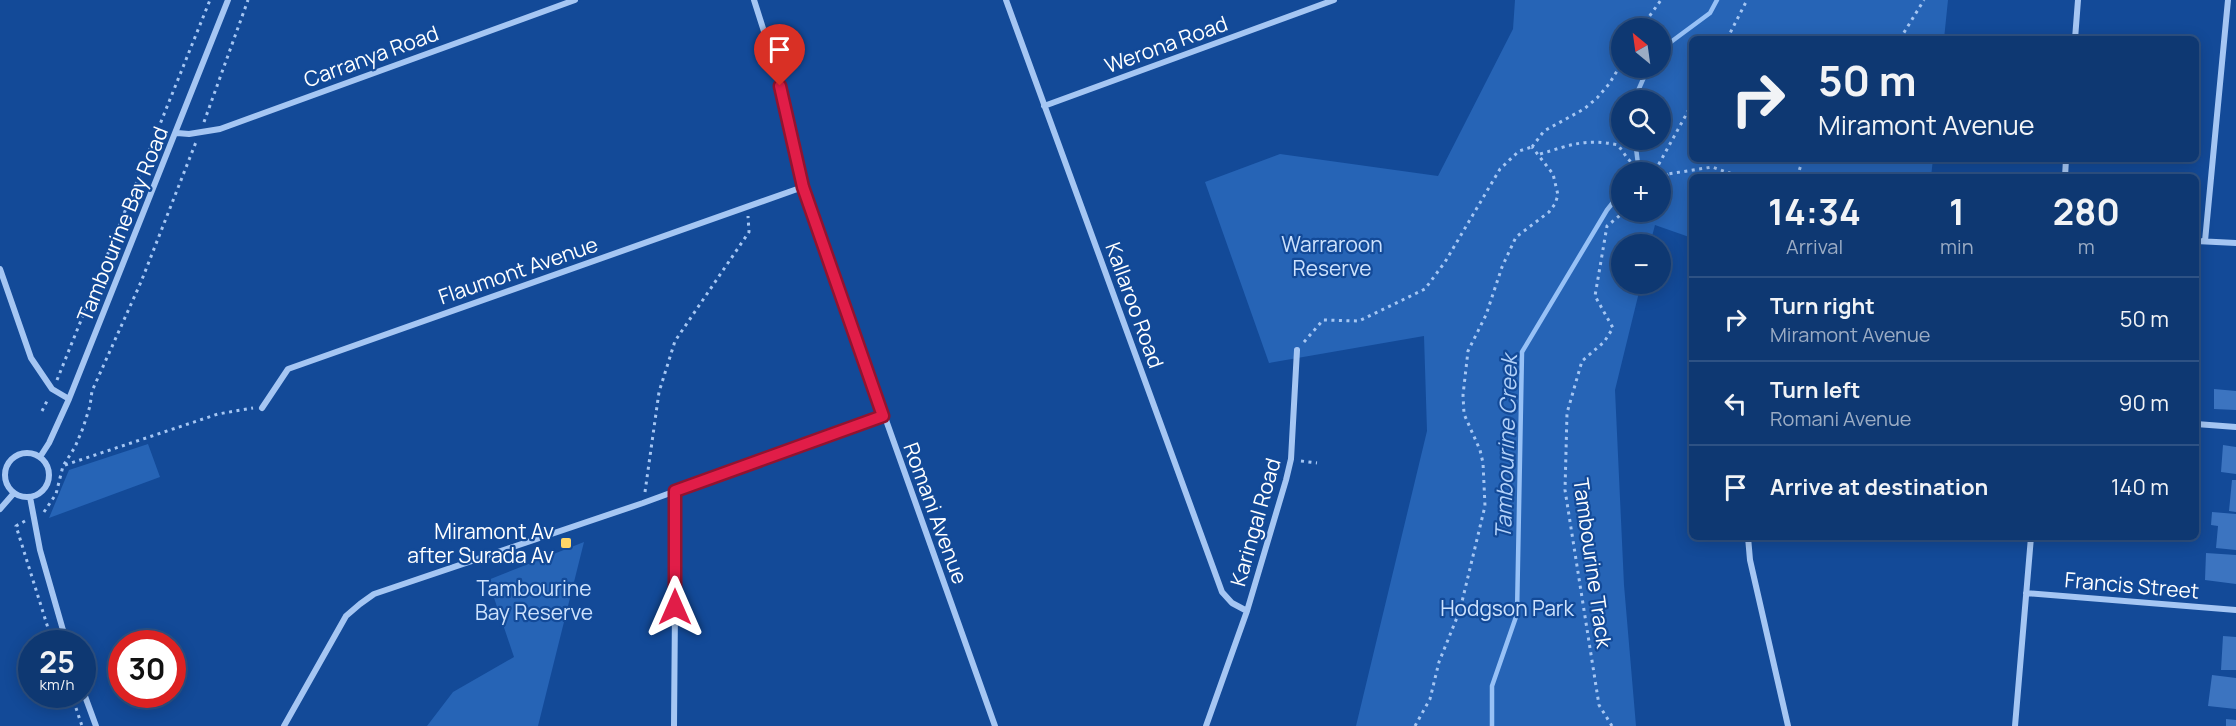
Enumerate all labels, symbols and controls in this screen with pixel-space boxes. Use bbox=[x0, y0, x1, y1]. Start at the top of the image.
street label: Werona Road bbox=[1101, 9, 1231, 79]
north arrow bbox=[1611, 18, 1671, 78]
map controls bbox=[1611, 18, 1671, 294]
street label: Carranya Road bbox=[300, 19, 442, 93]
pin bbox=[754, 24, 805, 86]
icon: arrive bbox=[763, 33, 796, 66]
text: 50 m bbox=[1818, 51, 1916, 109]
icon: right bbox=[1719, 60, 1797, 138]
button: search bbox=[1611, 90, 1671, 150]
text: Miramont Avenue bbox=[1818, 106, 2035, 143]
street label: Tambourine Bay Road bbox=[70, 122, 174, 326]
button: + bbox=[1611, 162, 1671, 222]
text: 14:34 bbox=[1768, 187, 1861, 236]
text: 1 bbox=[1949, 187, 1965, 236]
text: 280 bbox=[2053, 187, 2120, 236]
street label: Flaumont Avenue bbox=[435, 230, 601, 310]
park label: Warraroon Reserve bbox=[1281, 230, 1383, 282]
text: Arrival bbox=[1786, 233, 1843, 260]
text: min bbox=[1940, 233, 1974, 260]
text: m bbox=[2078, 233, 2095, 260]
button: − bbox=[1611, 234, 1671, 294]
street label: Kallaroo Road bbox=[1099, 238, 1171, 372]
text: Turn right bbox=[1770, 291, 1875, 321]
icon: right bbox=[1719, 303, 1752, 336]
text: 50 m bbox=[2120, 304, 2169, 334]
text: Miramont Avenue bbox=[1770, 321, 1930, 348]
water label: Tambourine Creek bbox=[1488, 351, 1524, 540]
text: Turn left bbox=[1770, 375, 1860, 405]
icon: left bbox=[1719, 387, 1752, 420]
text: 90 m bbox=[2119, 388, 2169, 418]
text: Romani Avenue bbox=[1770, 405, 1912, 432]
street label: Romani Avenue bbox=[897, 438, 975, 588]
street label: Karingal Road bbox=[1223, 455, 1287, 589]
icon: arrive bbox=[1719, 471, 1752, 504]
text: Arrive at destination bbox=[1770, 472, 1988, 502]
text: 140 m bbox=[2111, 472, 2169, 502]
street label: Tambourine Track bbox=[1567, 476, 1619, 650]
place label: Miramont Av after Surada Av bbox=[407, 517, 554, 569]
marker: Miramont Av after Surada Av bbox=[559, 536, 573, 550]
street label: Francis Street bbox=[2064, 565, 2200, 605]
park label: Tambourine Bay Reserve bbox=[475, 574, 593, 626]
position arrow bbox=[643, 575, 707, 639]
park label: Hodgson Park bbox=[1440, 594, 1574, 622]
speed limit sign: 30 bbox=[108, 630, 186, 708]
text: 25 bbox=[39, 641, 75, 682]
text: km/h bbox=[40, 674, 74, 695]

